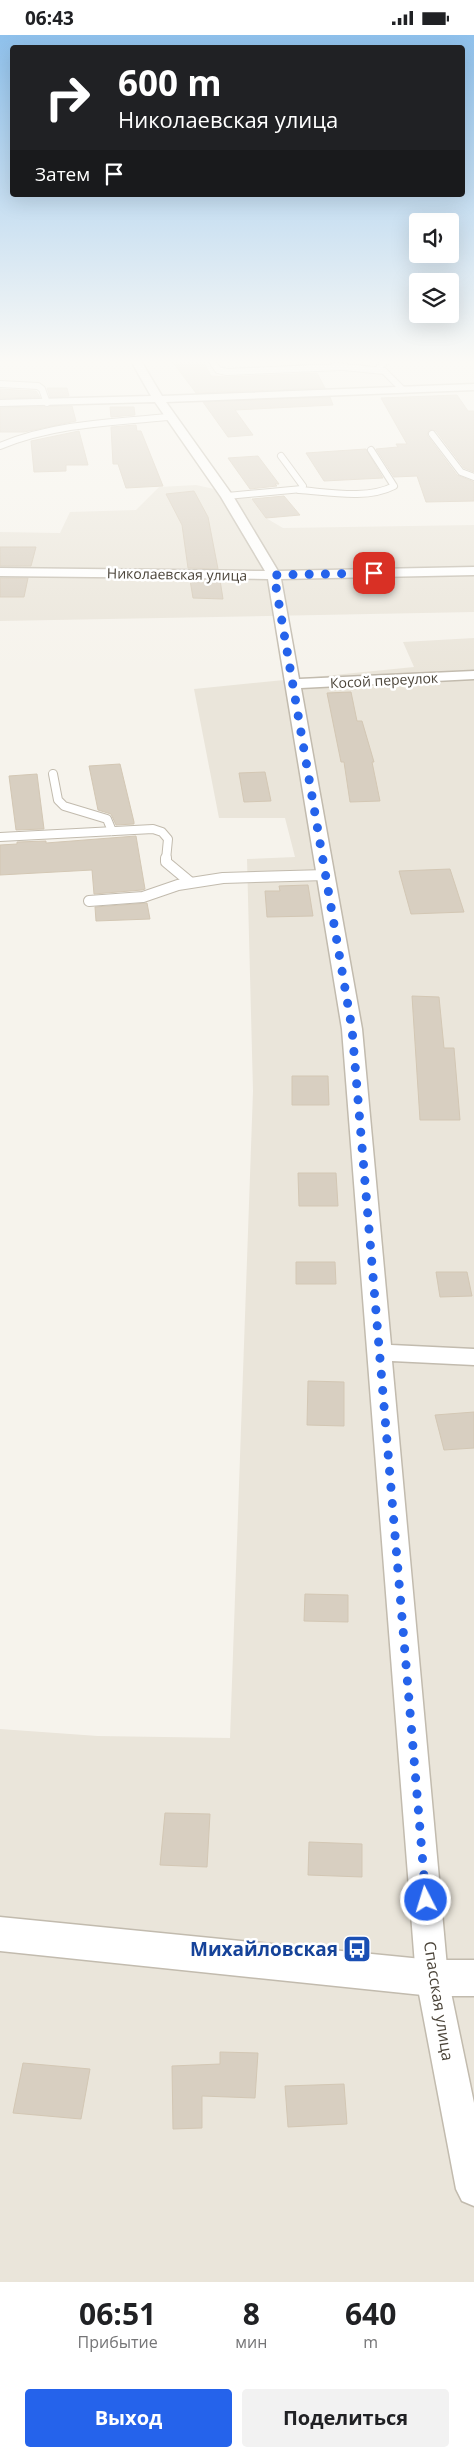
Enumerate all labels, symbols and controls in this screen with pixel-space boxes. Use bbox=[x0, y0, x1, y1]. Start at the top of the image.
text: 06:43 bbox=[25, 5, 74, 31]
text: 600 m bbox=[118, 59, 222, 106]
icon: right bbox=[35, 65, 100, 130]
text: Николаевская улица bbox=[118, 104, 338, 134]
icon: arrive bbox=[100, 160, 128, 188]
text: Затем bbox=[35, 161, 90, 187]
map controls bbox=[409, 213, 459, 323]
button: sound bbox=[409, 213, 459, 263]
button: layers bbox=[409, 273, 459, 323]
pin bbox=[353, 552, 395, 594]
icon: arrive bbox=[360, 559, 388, 587]
street label: Николаевская улица bbox=[107, 563, 247, 585]
street label: Косой переулок bbox=[329, 668, 439, 692]
position arrow bbox=[399, 1873, 451, 1925]
bus stop icon: Михайловская bbox=[342, 1934, 372, 1964]
place label: Михайловская bbox=[190, 1936, 338, 1962]
street label: Спасская улица bbox=[419, 1940, 459, 2062]
text: 06:51 bbox=[79, 2293, 156, 2334]
text: 8 bbox=[243, 2293, 260, 2334]
text: 640 bbox=[345, 2293, 396, 2334]
text: Прибытие bbox=[78, 2331, 158, 2353]
text: мин bbox=[235, 2331, 267, 2353]
text: m bbox=[363, 2331, 378, 2353]
button: Выход bbox=[25, 2389, 232, 2447]
button: Поделиться bbox=[242, 2389, 449, 2447]

